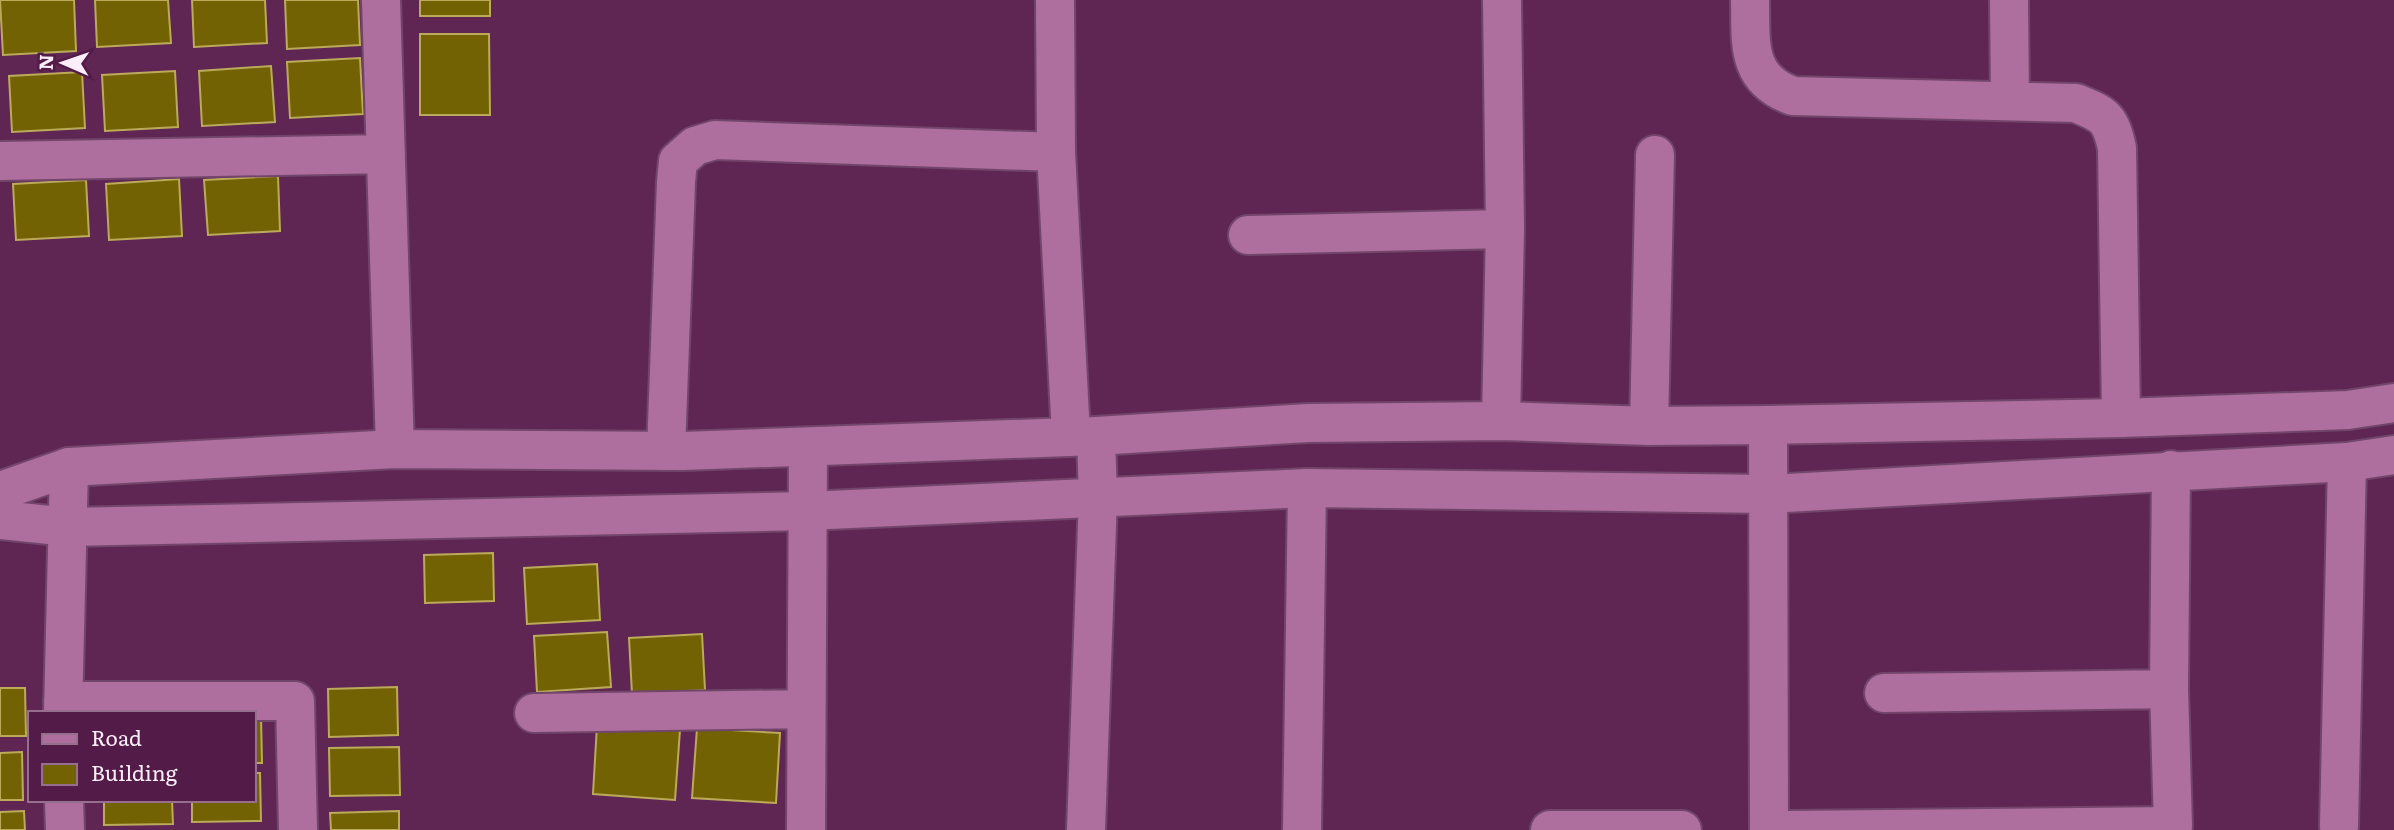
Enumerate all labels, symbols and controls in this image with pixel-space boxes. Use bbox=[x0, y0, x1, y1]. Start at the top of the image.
north arrow bbox=[28, 28, 98, 98]
text: N bbox=[31, 54, 59, 71]
legend bbox=[28, 711, 256, 802]
text: Road bbox=[91, 721, 142, 752]
text: Building bbox=[91, 756, 178, 787]

